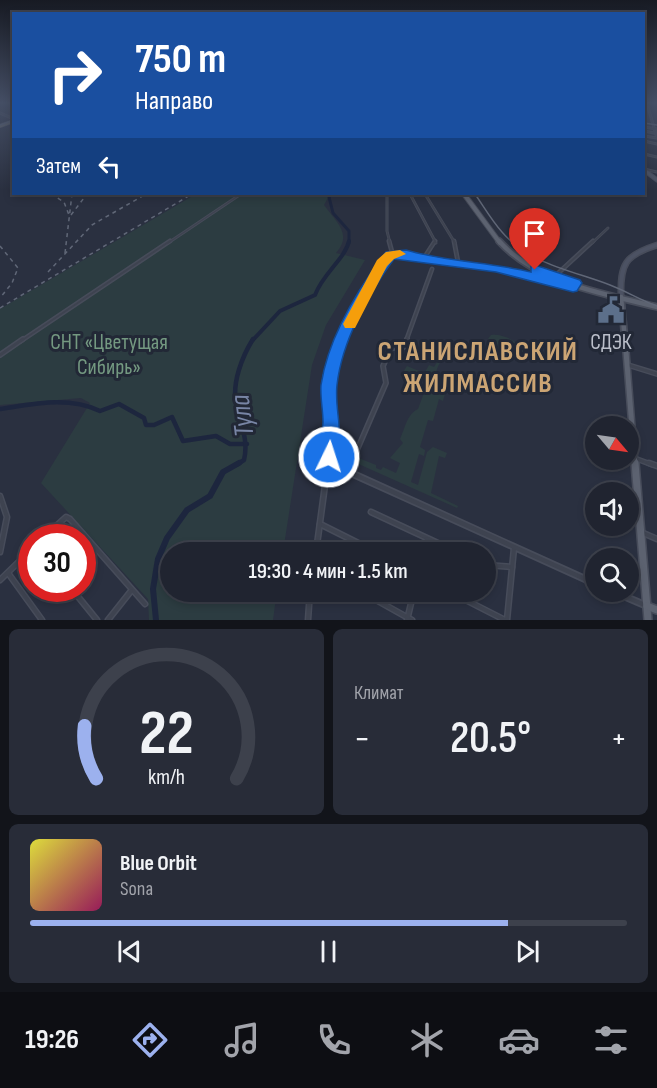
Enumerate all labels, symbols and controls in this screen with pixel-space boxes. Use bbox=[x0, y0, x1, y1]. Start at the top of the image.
text: 750 m bbox=[135, 34, 226, 85]
icon: right bbox=[36, 36, 114, 114]
text: Направо bbox=[135, 85, 213, 117]
icon: left bbox=[93, 150, 126, 183]
text: Затем bbox=[36, 153, 81, 180]
pin bbox=[509, 208, 560, 270]
icon: arrive bbox=[518, 217, 551, 250]
public building icon: СДЭК bbox=[596, 295, 626, 325]
park label: СНТ «Цветущая Сибирь» bbox=[50, 329, 168, 381]
place label: СДЭК bbox=[590, 329, 632, 356]
district label: СТАНИСЛАВСКИЙ ЖИЛМАССИВ bbox=[378, 335, 578, 400]
water label: Тула bbox=[223, 392, 261, 439]
north arrow bbox=[585, 416, 639, 470]
map controls bbox=[585, 416, 639, 602]
position arrow bbox=[297, 425, 361, 489]
button: sound bbox=[585, 482, 639, 536]
speed limit sign: 30 bbox=[18, 524, 96, 602]
button: search bbox=[585, 548, 639, 602]
text: 19:30 · 4 мин · 1.5 km bbox=[248, 558, 408, 585]
text: Климат bbox=[354, 681, 404, 705]
text: 22 bbox=[139, 697, 194, 772]
text: 20.5° bbox=[450, 711, 531, 766]
text: − bbox=[354, 719, 370, 759]
text: + bbox=[611, 719, 627, 759]
text: km/h bbox=[148, 765, 185, 790]
text: Blue Orbit bbox=[120, 850, 197, 877]
text: Sona bbox=[120, 877, 153, 901]
icon: previous bbox=[113, 935, 146, 968]
icon: pause bbox=[312, 935, 345, 968]
icon: next bbox=[511, 935, 544, 968]
icon: directions bbox=[129, 1019, 171, 1061]
icon: music bbox=[221, 1019, 263, 1061]
icon: phone bbox=[313, 1019, 355, 1061]
icon: climate bbox=[406, 1019, 448, 1061]
icon: car bbox=[498, 1019, 540, 1061]
icon: filters bbox=[590, 1019, 632, 1061]
text: 19:26 bbox=[25, 1024, 79, 1056]

